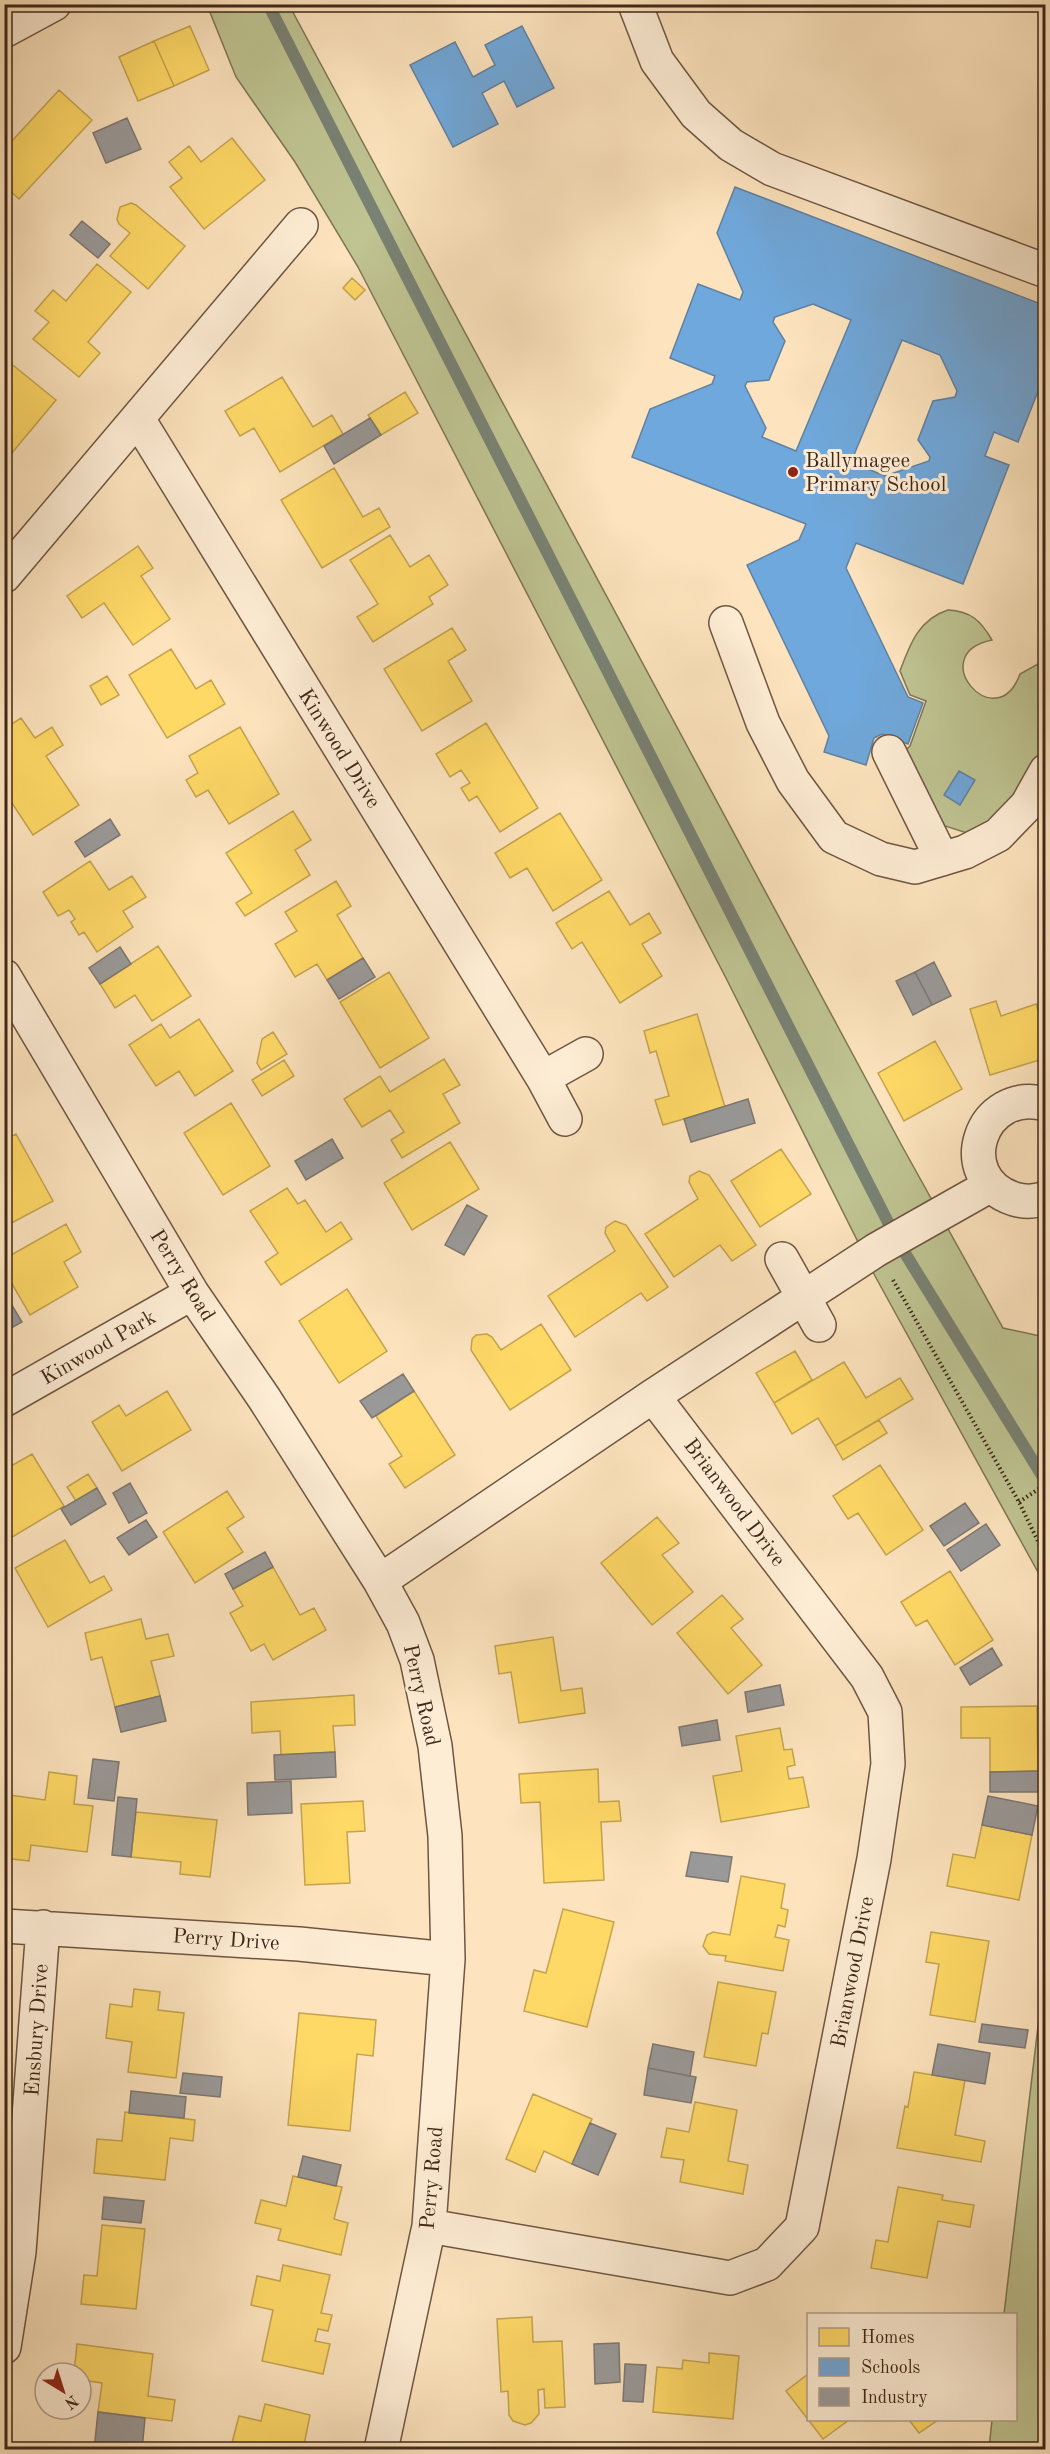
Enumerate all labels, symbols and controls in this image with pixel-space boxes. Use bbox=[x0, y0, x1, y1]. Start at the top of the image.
place label: Ballymagee Primary School bbox=[805, 451, 947, 496]
marker: Ballymagee Primary School bbox=[786, 465, 800, 479]
street label: Kinwood Drive bbox=[294, 685, 384, 812]
street label: Perry Road bbox=[145, 1226, 218, 1325]
street label: Kinwood Park bbox=[38, 1307, 160, 1390]
street label: Brianwood Drive bbox=[679, 1435, 788, 1571]
street label: Perry Road bbox=[399, 1642, 442, 1748]
street label: Brianwood Drive bbox=[828, 1895, 878, 2050]
street label: Perry Drive bbox=[172, 1926, 280, 1955]
street label: Ensbury Drive bbox=[22, 1963, 53, 2097]
street label: Perry Road bbox=[418, 2125, 447, 2231]
legend bbox=[807, 2313, 1017, 2421]
text: Homes bbox=[861, 2329, 915, 2347]
text: Schools bbox=[861, 2359, 921, 2377]
north arrow bbox=[33, 2361, 93, 2421]
text: Industry bbox=[861, 2389, 928, 2407]
text: N bbox=[61, 2391, 81, 2412]

